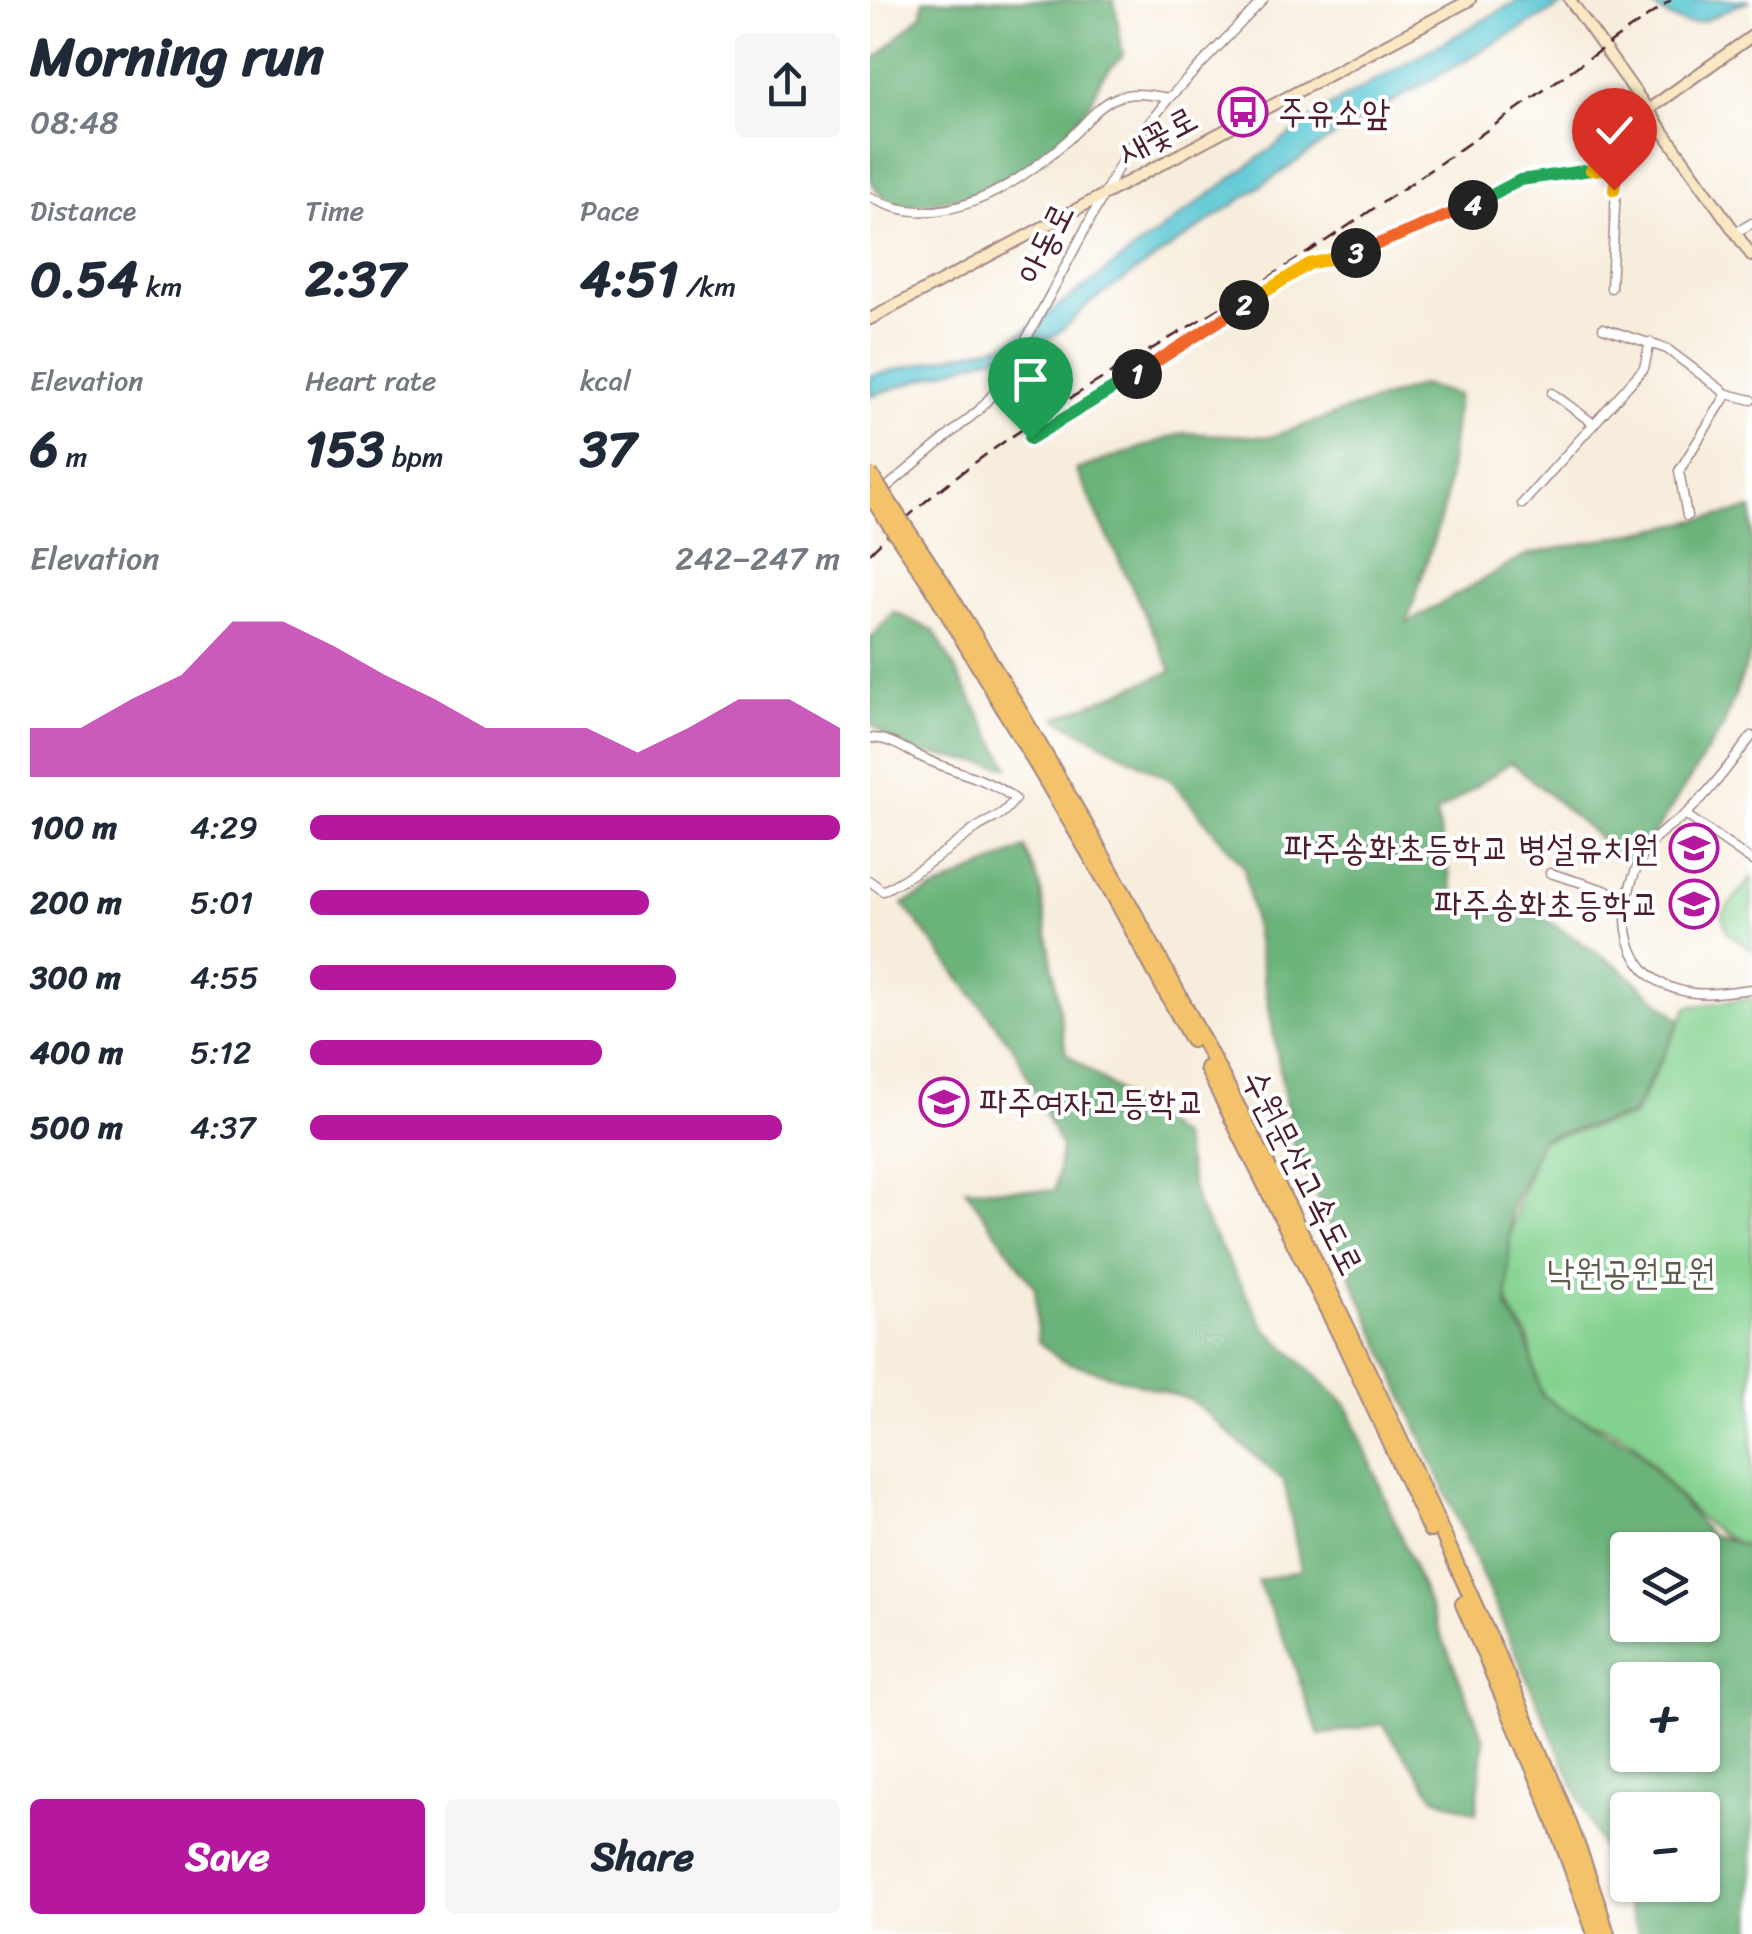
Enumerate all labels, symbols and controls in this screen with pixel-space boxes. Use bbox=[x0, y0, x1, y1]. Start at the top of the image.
text: Morning run bbox=[30, 8, 324, 105]
button: share bbox=[735, 33, 840, 138]
place label: 주유소앞 bbox=[1278, 81, 1391, 143]
bus stop icon: 주유소앞 bbox=[1217, 86, 1269, 138]
street label: 새꽃로 bbox=[1105, 88, 1209, 182]
pin bbox=[1572, 88, 1657, 191]
text: 08:48 bbox=[30, 94, 118, 151]
icon: check bbox=[1587, 103, 1642, 158]
pin: 4 bbox=[1448, 180, 1498, 230]
text: 4 bbox=[1464, 180, 1482, 229]
text: Distance bbox=[30, 186, 136, 235]
text: Time bbox=[305, 186, 364, 235]
text: Pace bbox=[580, 186, 639, 235]
street label: 아동로 bbox=[999, 191, 1091, 295]
pin: 3 bbox=[1331, 228, 1381, 278]
text: 3 bbox=[1348, 228, 1364, 277]
text: 0.54 bbox=[30, 235, 139, 324]
text: 2:37 bbox=[305, 235, 405, 324]
text: 4:51 bbox=[580, 235, 678, 324]
text: km bbox=[139, 262, 182, 311]
text: /km bbox=[678, 262, 736, 311]
pin: 2 bbox=[1219, 280, 1269, 330]
text: 2 bbox=[1236, 280, 1252, 329]
pin bbox=[988, 337, 1073, 440]
pin: 1 bbox=[1112, 349, 1162, 399]
text: 1 bbox=[1131, 349, 1143, 398]
icon: arrive bbox=[1003, 352, 1058, 407]
text: Elevation bbox=[30, 356, 143, 405]
text: Heart rate bbox=[305, 356, 436, 405]
text: kcal bbox=[580, 356, 631, 405]
text: 6 bbox=[30, 405, 58, 494]
text: 153 bbox=[305, 405, 384, 494]
text: 37 bbox=[580, 405, 636, 494]
text: m bbox=[58, 432, 87, 481]
text: bpm bbox=[384, 432, 443, 481]
text: Elevation bbox=[30, 530, 160, 587]
text: 242–247 m bbox=[675, 530, 840, 587]
text: 100 m bbox=[30, 799, 117, 856]
text: 4:29 bbox=[190, 799, 258, 856]
place label: 파주송화초등학교 병설유치원 bbox=[1284, 817, 1659, 879]
school or university icon: 파주송화초등학교 병설유치원 bbox=[1668, 822, 1720, 874]
place label: 파주송화초등학교 bbox=[1434, 873, 1659, 935]
text: 200 m bbox=[30, 874, 122, 931]
text: 5:01 bbox=[190, 874, 253, 931]
school or university icon: 파주송화초등학교 bbox=[1668, 878, 1720, 930]
text: 300 m bbox=[30, 949, 121, 1006]
text: 4:55 bbox=[190, 949, 259, 1006]
text: 400 m bbox=[30, 1024, 123, 1081]
text: 5:12 bbox=[190, 1024, 251, 1081]
street label: 수원문산고속도로 bbox=[1224, 1058, 1382, 1286]
place label: 파주여자고등학교 bbox=[979, 1071, 1204, 1133]
school or university icon: 파주여자고등학교 bbox=[918, 1076, 970, 1128]
text: 500 m bbox=[30, 1099, 123, 1156]
text: 4:37 bbox=[190, 1099, 256, 1156]
park label: 낙원공원묘원 bbox=[1547, 1241, 1715, 1303]
map controls bbox=[1610, 1532, 1720, 1902]
button: layers bbox=[1610, 1532, 1720, 1642]
button: + bbox=[1610, 1662, 1720, 1772]
button: − bbox=[1610, 1792, 1720, 1902]
button: Save bbox=[30, 1799, 425, 1914]
button: Share bbox=[445, 1799, 840, 1914]

